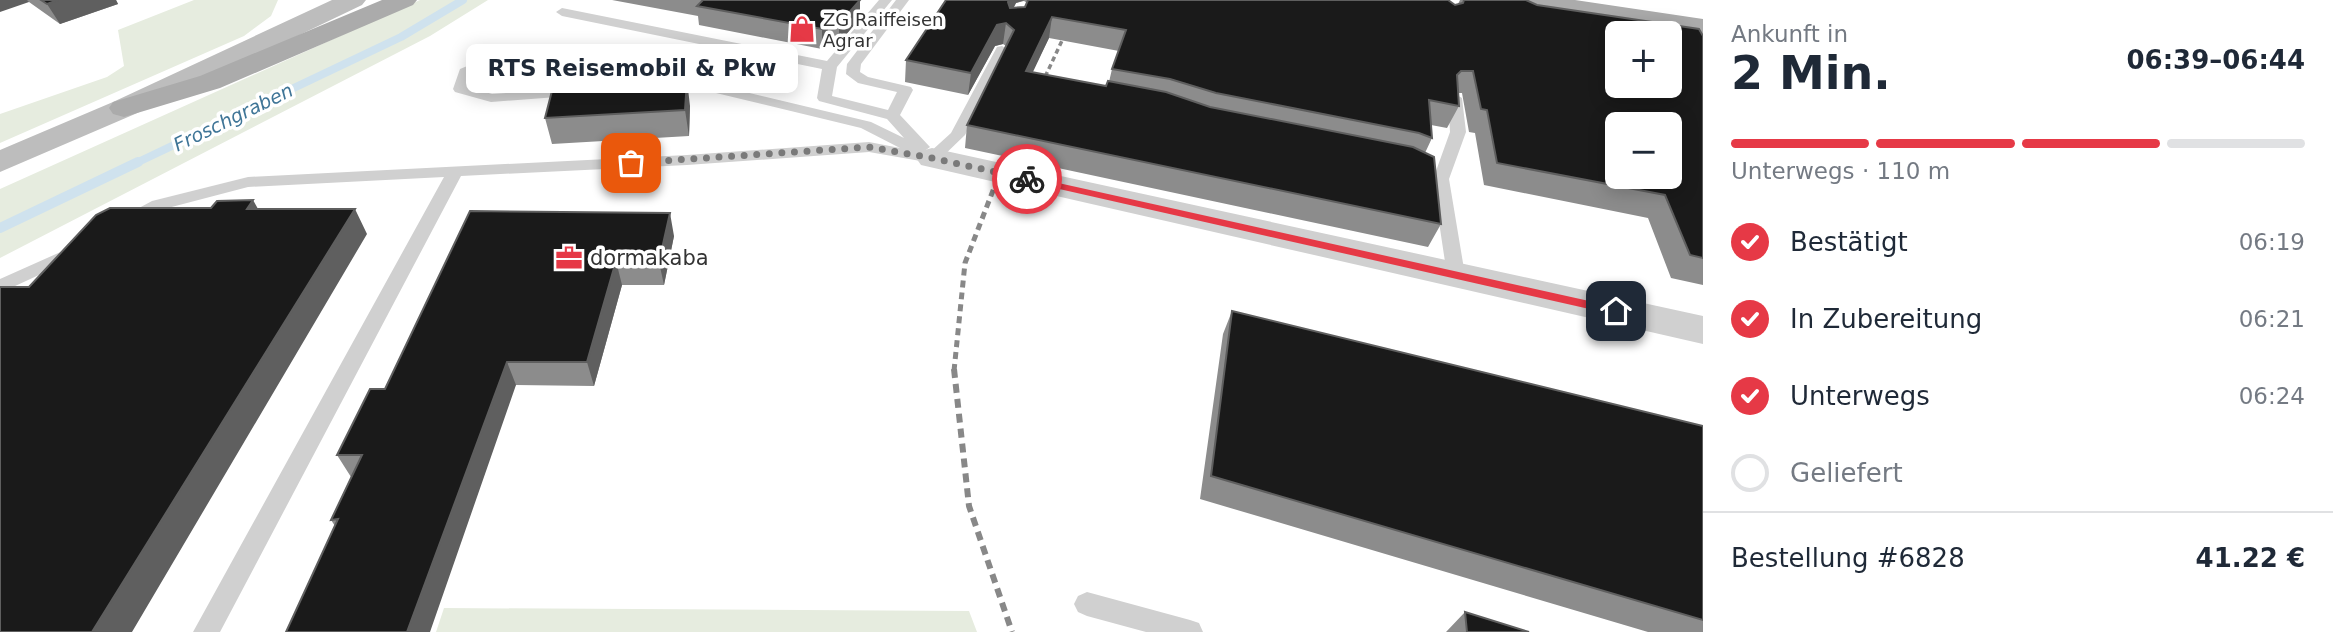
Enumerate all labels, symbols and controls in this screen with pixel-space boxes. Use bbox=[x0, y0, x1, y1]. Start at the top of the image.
place label: ZG Raiffeisen Agrar bbox=[823, 9, 943, 51]
shop icon: ZG Raiffeisen Agrar bbox=[787, 14, 817, 44]
map controls bbox=[1605, 21, 1682, 189]
button: + bbox=[1605, 21, 1682, 98]
text: Ankunft in bbox=[1731, 21, 1848, 47]
callout: RTS Reisemobil & Pkw bbox=[465, 44, 797, 93]
text: 06:39–06:44 bbox=[2126, 45, 2305, 75]
text: 2 Min. bbox=[1731, 46, 1891, 100]
text: RTS Reisemobil & Pkw bbox=[488, 55, 776, 81]
water label: Froschgraben bbox=[170, 79, 296, 155]
button: − bbox=[1605, 112, 1682, 189]
pin bbox=[601, 133, 661, 193]
icon: bag bbox=[612, 144, 650, 182]
courier bbox=[992, 144, 1062, 214]
text: Unterwegs · 110 m bbox=[1731, 158, 1950, 184]
icon: bike bbox=[1008, 160, 1046, 198]
icon: check bbox=[1731, 223, 1769, 261]
text: Bestätigt bbox=[1790, 227, 1908, 257]
text: 06:19 bbox=[2239, 229, 2305, 255]
office icon: dormakaba bbox=[554, 243, 584, 273]
place label: dormakaba bbox=[590, 246, 709, 270]
pin bbox=[1586, 281, 1646, 341]
icon: home bbox=[1597, 292, 1635, 330]
icon: check bbox=[1731, 300, 1769, 338]
text: In Zubereitung bbox=[1790, 304, 1982, 334]
text: 06:21 bbox=[2239, 306, 2305, 332]
icon: check bbox=[1731, 377, 1769, 415]
text: Unterwegs bbox=[1790, 381, 1930, 411]
text: 06:24 bbox=[2239, 383, 2305, 409]
text: Geliefert bbox=[1790, 458, 1903, 488]
text: Bestellung #6828 bbox=[1731, 543, 1965, 573]
text: 41.22 € bbox=[2196, 543, 2305, 573]

